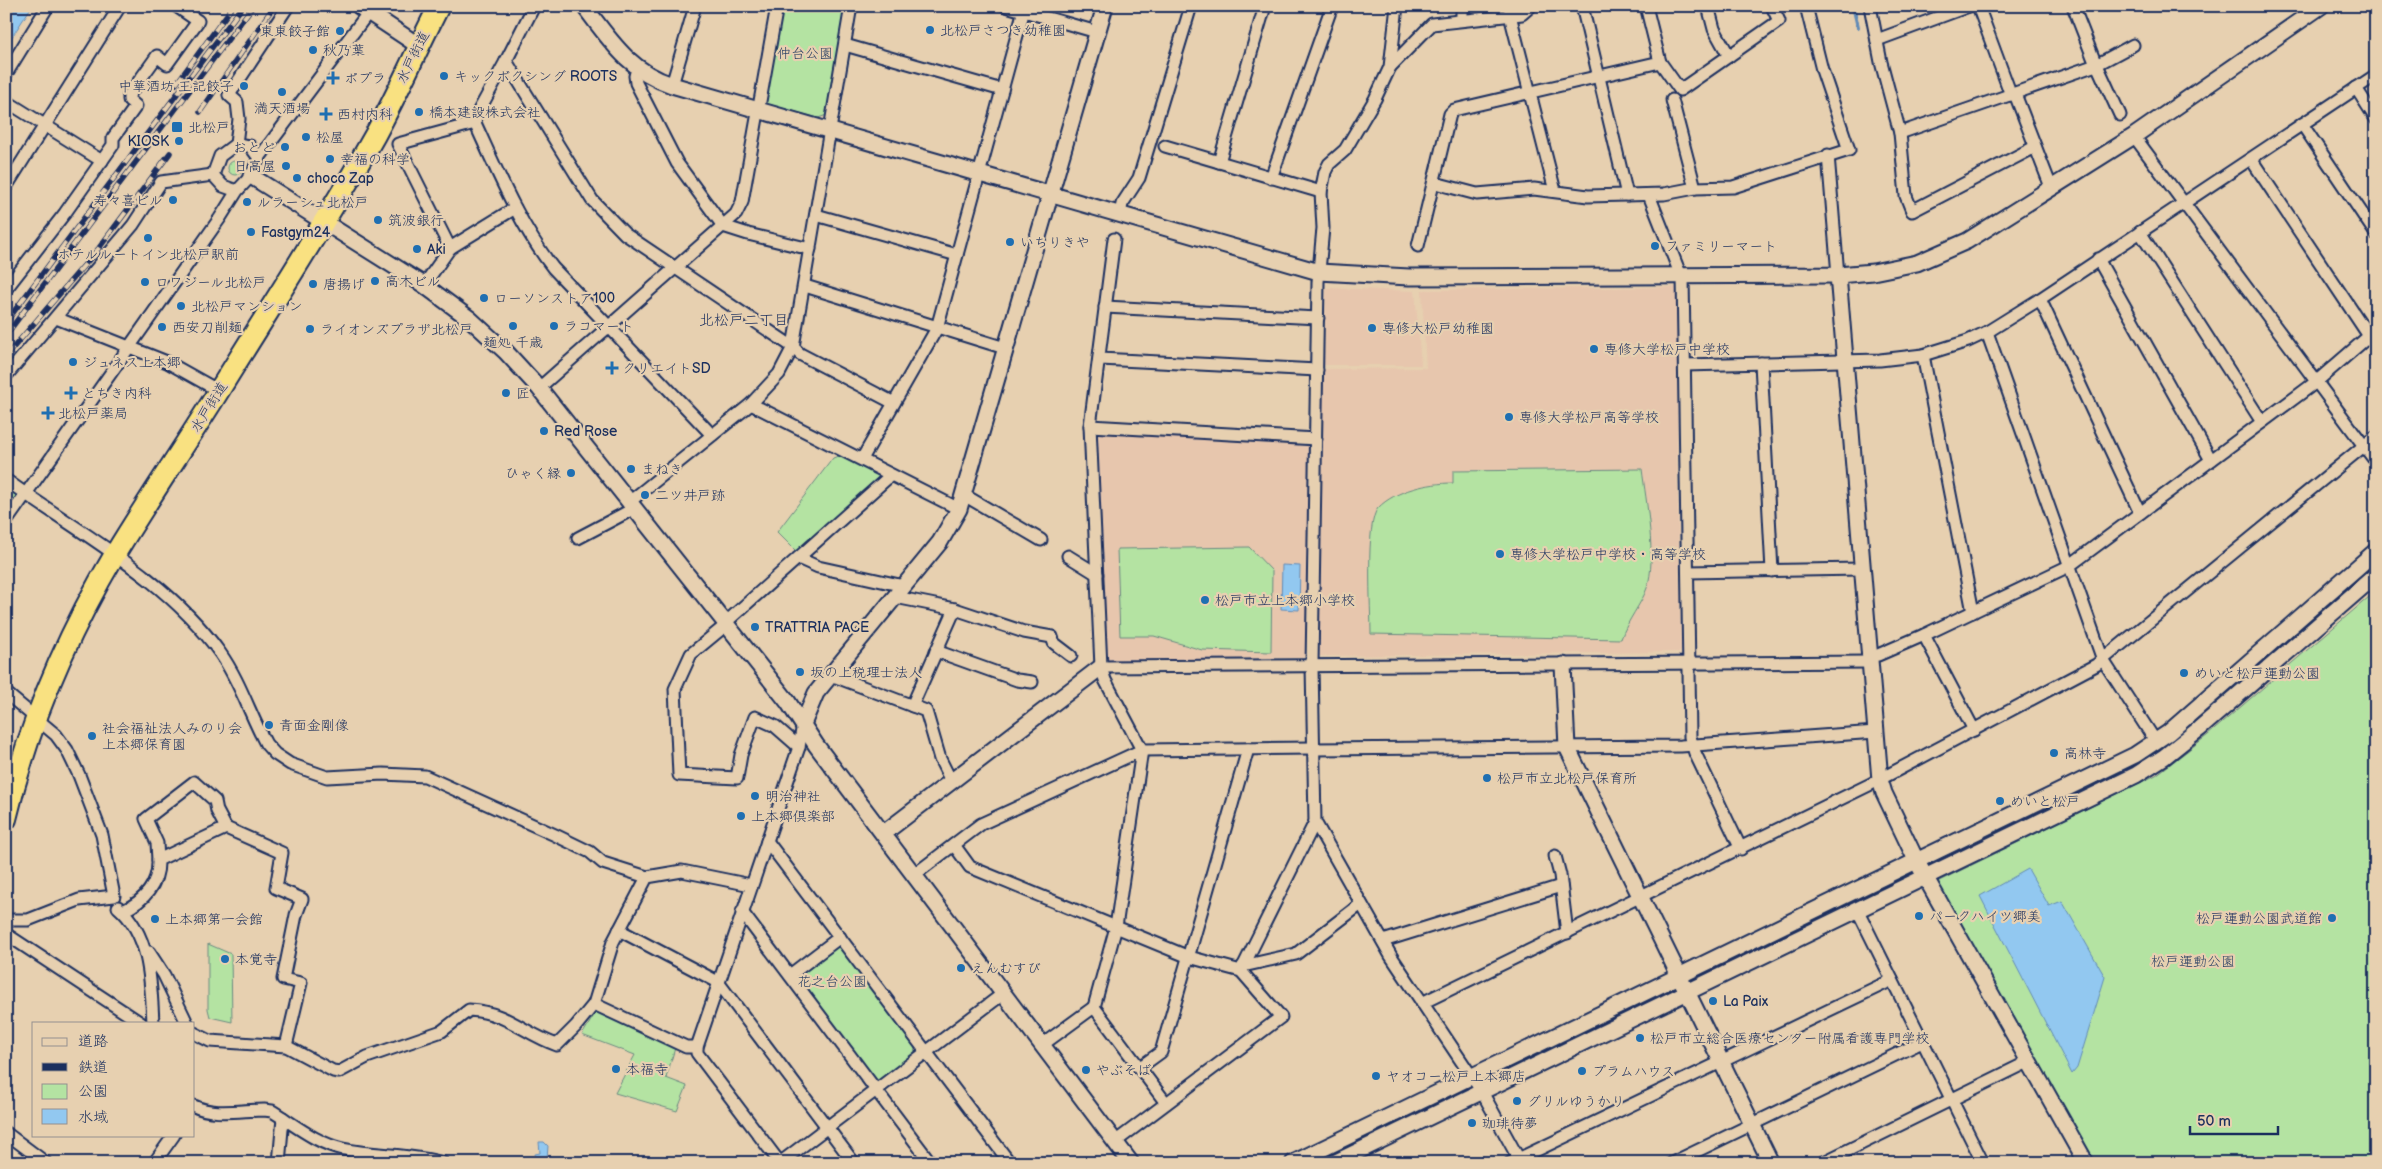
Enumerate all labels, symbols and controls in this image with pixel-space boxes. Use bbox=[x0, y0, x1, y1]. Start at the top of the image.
place label: 北松戸さつき幼稚園 bbox=[940, 22, 1066, 39]
place label: 東東餃子館 bbox=[260, 23, 330, 40]
marker: 北松戸さつき幼稚園 bbox=[924, 24, 936, 36]
marker: 東東餃子館 bbox=[334, 25, 346, 37]
street label: 水戸街道 bbox=[393, 28, 433, 86]
place label: 秋乃葉 bbox=[323, 42, 365, 59]
marker: 秋乃葉 bbox=[307, 44, 319, 56]
park label: 仲台公園 bbox=[777, 45, 833, 62]
place label: キックボクシング ROOTS bbox=[454, 68, 617, 85]
place label: ポプラ bbox=[344, 70, 386, 87]
marker: キックボクシング ROOTS bbox=[438, 70, 450, 82]
marker: ポプラ bbox=[326, 71, 340, 85]
place label: 中華酒坊 王記餃子 bbox=[118, 78, 234, 95]
marker: 中華酒坊 王記餃子 bbox=[238, 80, 250, 92]
marker: 満天酒場 bbox=[276, 86, 288, 98]
place label: 満天酒場 bbox=[254, 100, 310, 117]
place label: 橋本建設株式会社 bbox=[429, 104, 541, 121]
place label: 西村内科 bbox=[337, 106, 393, 123]
marker: 橋本建設株式会社 bbox=[413, 106, 425, 118]
marker: 西村内科 bbox=[319, 107, 333, 121]
place label: 北松戸 bbox=[188, 119, 230, 136]
marker: 北松戸 bbox=[170, 120, 184, 134]
place label: 松屋 bbox=[316, 129, 344, 146]
marker: 松屋 bbox=[300, 131, 312, 143]
place label: KIOSK bbox=[128, 133, 170, 150]
marker: KIOSK bbox=[173, 135, 185, 147]
place label: おとど bbox=[233, 139, 275, 156]
marker: おとど bbox=[279, 141, 291, 153]
place label: 幸福の科学 bbox=[340, 151, 410, 168]
marker: 幸福の科学 bbox=[324, 153, 336, 165]
place label: 日高屋 bbox=[234, 158, 276, 175]
marker: 日高屋 bbox=[280, 160, 292, 172]
place label: choco Zap bbox=[307, 170, 374, 187]
marker: choco Zap bbox=[291, 172, 303, 184]
place label: 寿々喜ビル bbox=[93, 192, 163, 209]
marker: 寿々喜ビル bbox=[167, 194, 179, 206]
place label: ルラーシュ北松戸 bbox=[257, 194, 368, 211]
marker: ルラーシュ北松戸 bbox=[241, 196, 253, 208]
place label: 筑波銀行 bbox=[388, 212, 444, 229]
marker: 筑波銀行 bbox=[372, 214, 384, 226]
place label: Fastgym24 bbox=[261, 224, 331, 241]
marker: Fastgym24 bbox=[245, 226, 257, 238]
marker: ホテルルートイン北松戸駅前 bbox=[142, 232, 154, 244]
place label: いちりきや bbox=[1020, 234, 1090, 251]
marker: いちりきや bbox=[1004, 236, 1016, 248]
place label: ファミリーマート bbox=[1665, 238, 1777, 255]
marker: ファミリーマート bbox=[1649, 240, 1661, 252]
place label: Aki bbox=[427, 241, 446, 258]
marker: Aki bbox=[411, 243, 423, 255]
place label: ホテルルートイン北松戸駅前 bbox=[57, 246, 239, 263]
place label: 高木ビル bbox=[385, 273, 441, 290]
place label: ロワジール北松戸 bbox=[155, 274, 266, 291]
marker: 高木ビル bbox=[369, 275, 381, 287]
marker: ロワジール北松戸 bbox=[139, 276, 151, 288]
place label: 唐揚げ bbox=[323, 276, 365, 293]
marker: 唐揚げ bbox=[307, 278, 319, 290]
place label: ローソンストア100 bbox=[494, 290, 615, 307]
marker: ローソンストア100 bbox=[478, 292, 490, 304]
place label: 北松戸マンション bbox=[191, 298, 302, 315]
marker: 北松戸マンション bbox=[175, 300, 187, 312]
district label: 北松戸二丁目 bbox=[699, 311, 789, 330]
place label: ラコマート bbox=[564, 318, 634, 335]
place label: 西安刀削麺 bbox=[172, 319, 242, 336]
marker: 麺処 千歳 bbox=[507, 320, 519, 332]
marker: ラコマート bbox=[548, 320, 560, 332]
place label: 専修大松戸幼稚園 bbox=[1382, 320, 1494, 337]
marker: 西安刀削麺 bbox=[156, 321, 168, 333]
place label: ライオンズプラザ北松戸 bbox=[320, 321, 473, 338]
marker: 専修大松戸幼稚園 bbox=[1366, 322, 1378, 334]
marker: ライオンズプラザ北松戸 bbox=[304, 323, 316, 335]
place label: 麺処 千歳 bbox=[483, 334, 543, 351]
place label: 専修大学松戸中学校 bbox=[1604, 341, 1730, 358]
marker: 専修大学松戸中学校 bbox=[1588, 343, 1600, 355]
place label: ジュネス上本郷 bbox=[83, 354, 181, 371]
marker: ジュネス上本郷 bbox=[67, 356, 79, 368]
place label: クリエイトSD bbox=[622, 360, 711, 377]
marker: クリエイトSD bbox=[606, 362, 618, 374]
street label: 水戸街道 bbox=[187, 379, 231, 435]
place label: とちき内科 bbox=[82, 385, 152, 402]
place label: 匠 bbox=[516, 385, 530, 402]
marker: とちき内科 bbox=[64, 386, 78, 400]
marker: 匠 bbox=[500, 387, 512, 399]
place label: 北松戸薬局 bbox=[58, 405, 128, 422]
marker: 北松戸薬局 bbox=[42, 407, 54, 419]
place label: 専修大学松戸高等学校 bbox=[1519, 409, 1659, 426]
marker: 専修大学松戸高等学校 bbox=[1503, 411, 1515, 423]
place label: Red Rose bbox=[554, 423, 617, 440]
marker: Red Rose bbox=[538, 425, 550, 437]
place label: まねき bbox=[641, 461, 683, 478]
marker: まねき bbox=[625, 463, 637, 475]
place label: ひゃく縁 bbox=[505, 465, 561, 482]
marker: ひゃく縁 bbox=[565, 467, 577, 479]
place label: 二ツ井戸跡 bbox=[655, 487, 725, 504]
marker: 二ツ井戸跡 bbox=[639, 489, 651, 501]
place label: 専修大学松戸中学校・高等学校 bbox=[1510, 546, 1706, 563]
marker: 専修大学松戸中学校・高等学校 bbox=[1494, 548, 1506, 560]
place label: 松戸市立上本郷小学校 bbox=[1215, 592, 1355, 609]
marker: 松戸市立上本郷小学校 bbox=[1199, 594, 1211, 606]
place label: TRATTRIA PACE bbox=[765, 619, 869, 636]
marker: TRATTRIA PACE bbox=[749, 621, 761, 633]
place label: 坂の上税理士法人 bbox=[810, 664, 922, 681]
place label: めいと松戸運動公園 bbox=[2194, 665, 2320, 682]
marker: 坂の上税理士法人 bbox=[794, 666, 806, 678]
marker: めいと松戸運動公園 bbox=[2178, 667, 2190, 679]
place label: 青面金剛像 bbox=[279, 717, 349, 734]
marker: 青面金剛像 bbox=[263, 719, 275, 731]
place label: 社会福祉法人みのり会 上本郷保育園 bbox=[102, 720, 242, 753]
marker: 社会福祉法人みのり会 上本郷保育園 bbox=[86, 730, 98, 742]
place label: 高林寺 bbox=[2064, 745, 2106, 762]
marker: 高林寺 bbox=[2048, 747, 2060, 759]
place label: 松戸市立北松戸保育所 bbox=[1497, 770, 1637, 787]
marker: 松戸市立北松戸保育所 bbox=[1481, 772, 1493, 784]
place label: 明治神社 bbox=[765, 788, 821, 805]
marker: 明治神社 bbox=[749, 790, 761, 802]
place label: めいと松戸 bbox=[2010, 793, 2080, 810]
marker: めいと松戸 bbox=[1994, 795, 2006, 807]
place label: 上本郷倶楽部 bbox=[751, 808, 835, 825]
marker: 上本郷倶楽部 bbox=[735, 810, 747, 822]
place label: パークハイツ郷美 bbox=[1929, 908, 2041, 925]
marker: パークハイツ郷美 bbox=[1913, 910, 1925, 922]
place label: 松戸運動公園武道館 bbox=[2196, 910, 2322, 927]
place label: 上本郷第一会館 bbox=[165, 911, 263, 928]
marker: 松戸運動公園武道館 bbox=[2326, 912, 2338, 924]
marker: 上本郷第一会館 bbox=[149, 913, 161, 925]
place label: 本覚寺 bbox=[235, 951, 277, 968]
marker: 本覚寺 bbox=[219, 953, 231, 965]
park label: 松戸運動公園 bbox=[2151, 953, 2235, 970]
place label: えんむすび bbox=[971, 960, 1041, 977]
marker: えんむすび bbox=[955, 962, 967, 974]
park label: 花之台公園 bbox=[797, 973, 867, 990]
place label: La Paix bbox=[1723, 993, 1769, 1010]
marker: La Paix bbox=[1707, 995, 1719, 1007]
legend bbox=[32, 1022, 195, 1136]
place label: 松戸市立総合医療センター附属看護専門学校 bbox=[1650, 1030, 1929, 1047]
text: 道路 bbox=[78, 1032, 108, 1051]
marker: 松戸市立総合医療センター附属看護専門学校 bbox=[1634, 1032, 1646, 1044]
text: 鉄道 bbox=[78, 1058, 108, 1077]
place label: 本福寺 bbox=[626, 1061, 668, 1078]
place label: やぶそば bbox=[1096, 1062, 1151, 1079]
marker: 本福寺 bbox=[610, 1063, 622, 1075]
place label: プラムハウス bbox=[1592, 1063, 1675, 1080]
marker: やぶそば bbox=[1080, 1064, 1092, 1076]
marker: プラムハウス bbox=[1576, 1065, 1588, 1077]
place label: ヤオコー松戸上本郷店 bbox=[1386, 1068, 1526, 1085]
marker: ヤオコー松戸上本郷店 bbox=[1370, 1070, 1382, 1082]
text: 公園 bbox=[78, 1082, 108, 1101]
place label: グリルゆうかり bbox=[1527, 1093, 1625, 1110]
marker: グリルゆうかり bbox=[1511, 1095, 1523, 1107]
scale bar bbox=[2190, 1104, 2277, 1136]
text: 水域 bbox=[78, 1108, 108, 1127]
text: 50 m bbox=[2197, 1112, 2231, 1131]
place label: 珈琲待夢 bbox=[1482, 1115, 1538, 1132]
marker: 珈琲待夢 bbox=[1466, 1117, 1478, 1129]

